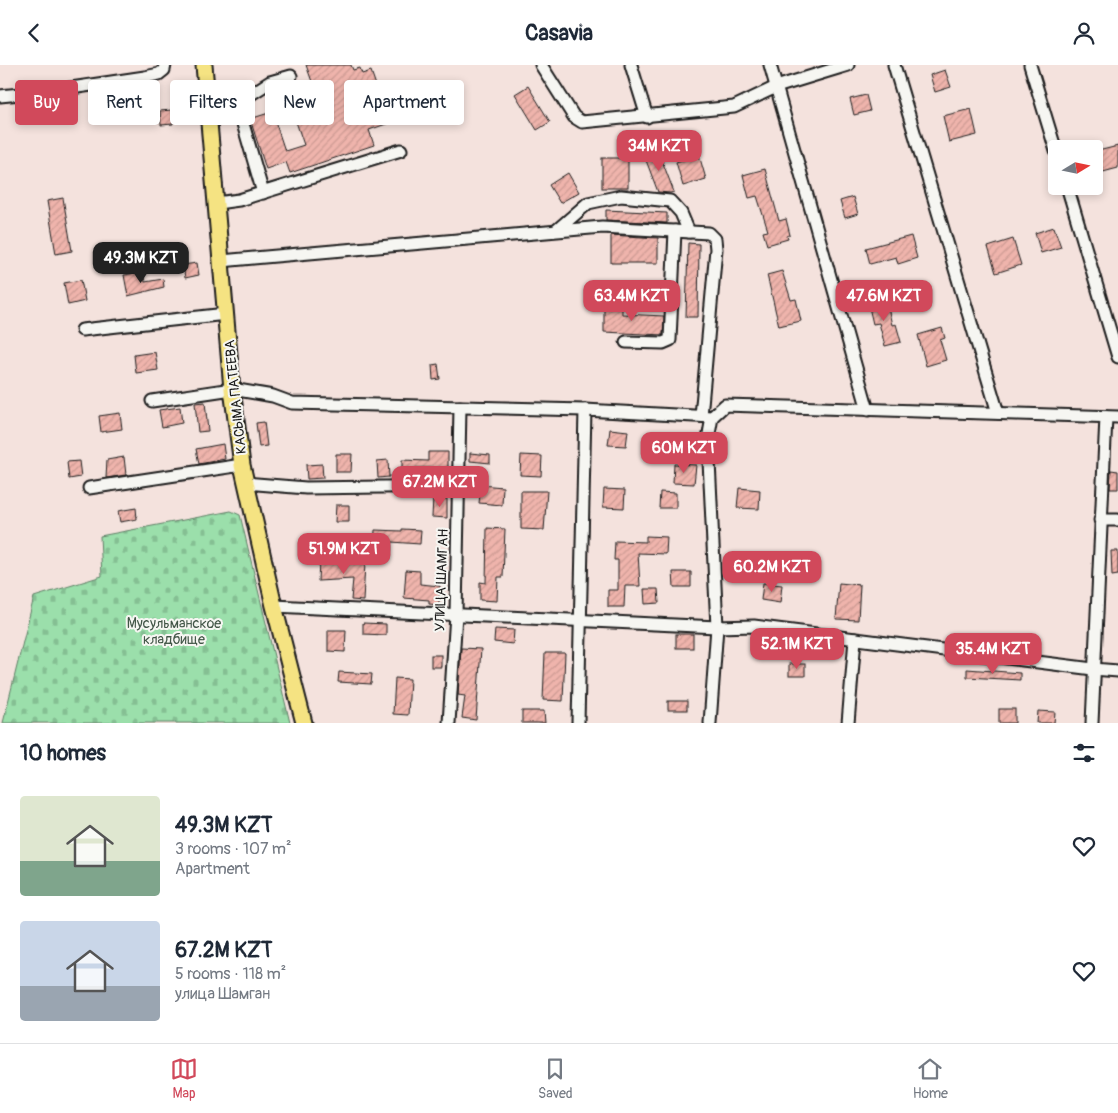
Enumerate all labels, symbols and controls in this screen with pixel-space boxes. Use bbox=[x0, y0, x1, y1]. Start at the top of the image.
icon: back bbox=[20, 19, 48, 47]
text: Casavia bbox=[525, 19, 593, 47]
icon: person bbox=[1070, 19, 1098, 47]
chip: Buy bbox=[15, 80, 78, 125]
chip: Rent bbox=[88, 80, 160, 125]
chip: Filters bbox=[170, 80, 255, 125]
chip: New bbox=[265, 80, 334, 125]
chip: Apartment bbox=[344, 80, 464, 125]
pin: 34M KZT bbox=[613, 129, 705, 172]
text: 34M KZT bbox=[628, 136, 690, 156]
north arrow bbox=[1048, 140, 1102, 195]
map controls bbox=[1048, 140, 1103, 195]
pin: 49.3M KZT bbox=[84, 241, 198, 284]
text: 49.3M KZT bbox=[104, 248, 178, 268]
pin: 63.4M KZT bbox=[575, 279, 689, 322]
pin: 47.6M KZT bbox=[827, 279, 941, 322]
text: 63.4M KZT bbox=[594, 286, 670, 306]
text: 47.6M KZT bbox=[847, 286, 922, 306]
street label: КАСЫМА ПАТЕЕВА bbox=[221, 339, 250, 455]
pin: 60M KZT bbox=[638, 431, 730, 474]
text: 60M KZT bbox=[652, 438, 716, 458]
pin: 67.2M KZT bbox=[383, 465, 497, 508]
text: 67.2M KZT bbox=[403, 472, 477, 492]
street label: УЛИЦА ШАМГАН bbox=[431, 528, 452, 632]
pin: 51.9M KZT bbox=[287, 533, 401, 575]
text: 51.9M KZT bbox=[308, 539, 380, 559]
pin: 60.2M KZT bbox=[715, 551, 829, 593]
text: 60.2M KZT bbox=[733, 557, 811, 577]
park label: Мусульманское кладбище bbox=[127, 615, 221, 648]
pin: 52.1M KZT bbox=[740, 627, 854, 670]
pin: 35.4M KZT bbox=[936, 633, 1050, 675]
text: 52.1M KZT bbox=[761, 634, 833, 654]
text: 35.4M KZT bbox=[956, 639, 1030, 659]
icon: filters bbox=[1070, 739, 1098, 767]
text: 10 homes bbox=[20, 740, 106, 767]
text: 49.3M KZT bbox=[175, 812, 273, 839]
icon: home bbox=[60, 816, 120, 876]
icon: heart bbox=[1070, 832, 1098, 860]
text: 3 rooms · 107 m² bbox=[175, 839, 292, 859]
text: Apartment bbox=[175, 859, 250, 879]
text: 67.2M KZT bbox=[175, 937, 273, 964]
icon: home bbox=[60, 941, 120, 1001]
icon: heart bbox=[1070, 957, 1098, 985]
text: 5 rooms · 118 m² bbox=[175, 964, 286, 984]
text: улица Шамган bbox=[175, 984, 270, 1004]
tab: Map bbox=[170, 1055, 198, 1102]
tab: Saved bbox=[538, 1055, 573, 1102]
tab: Home bbox=[913, 1055, 948, 1102]

